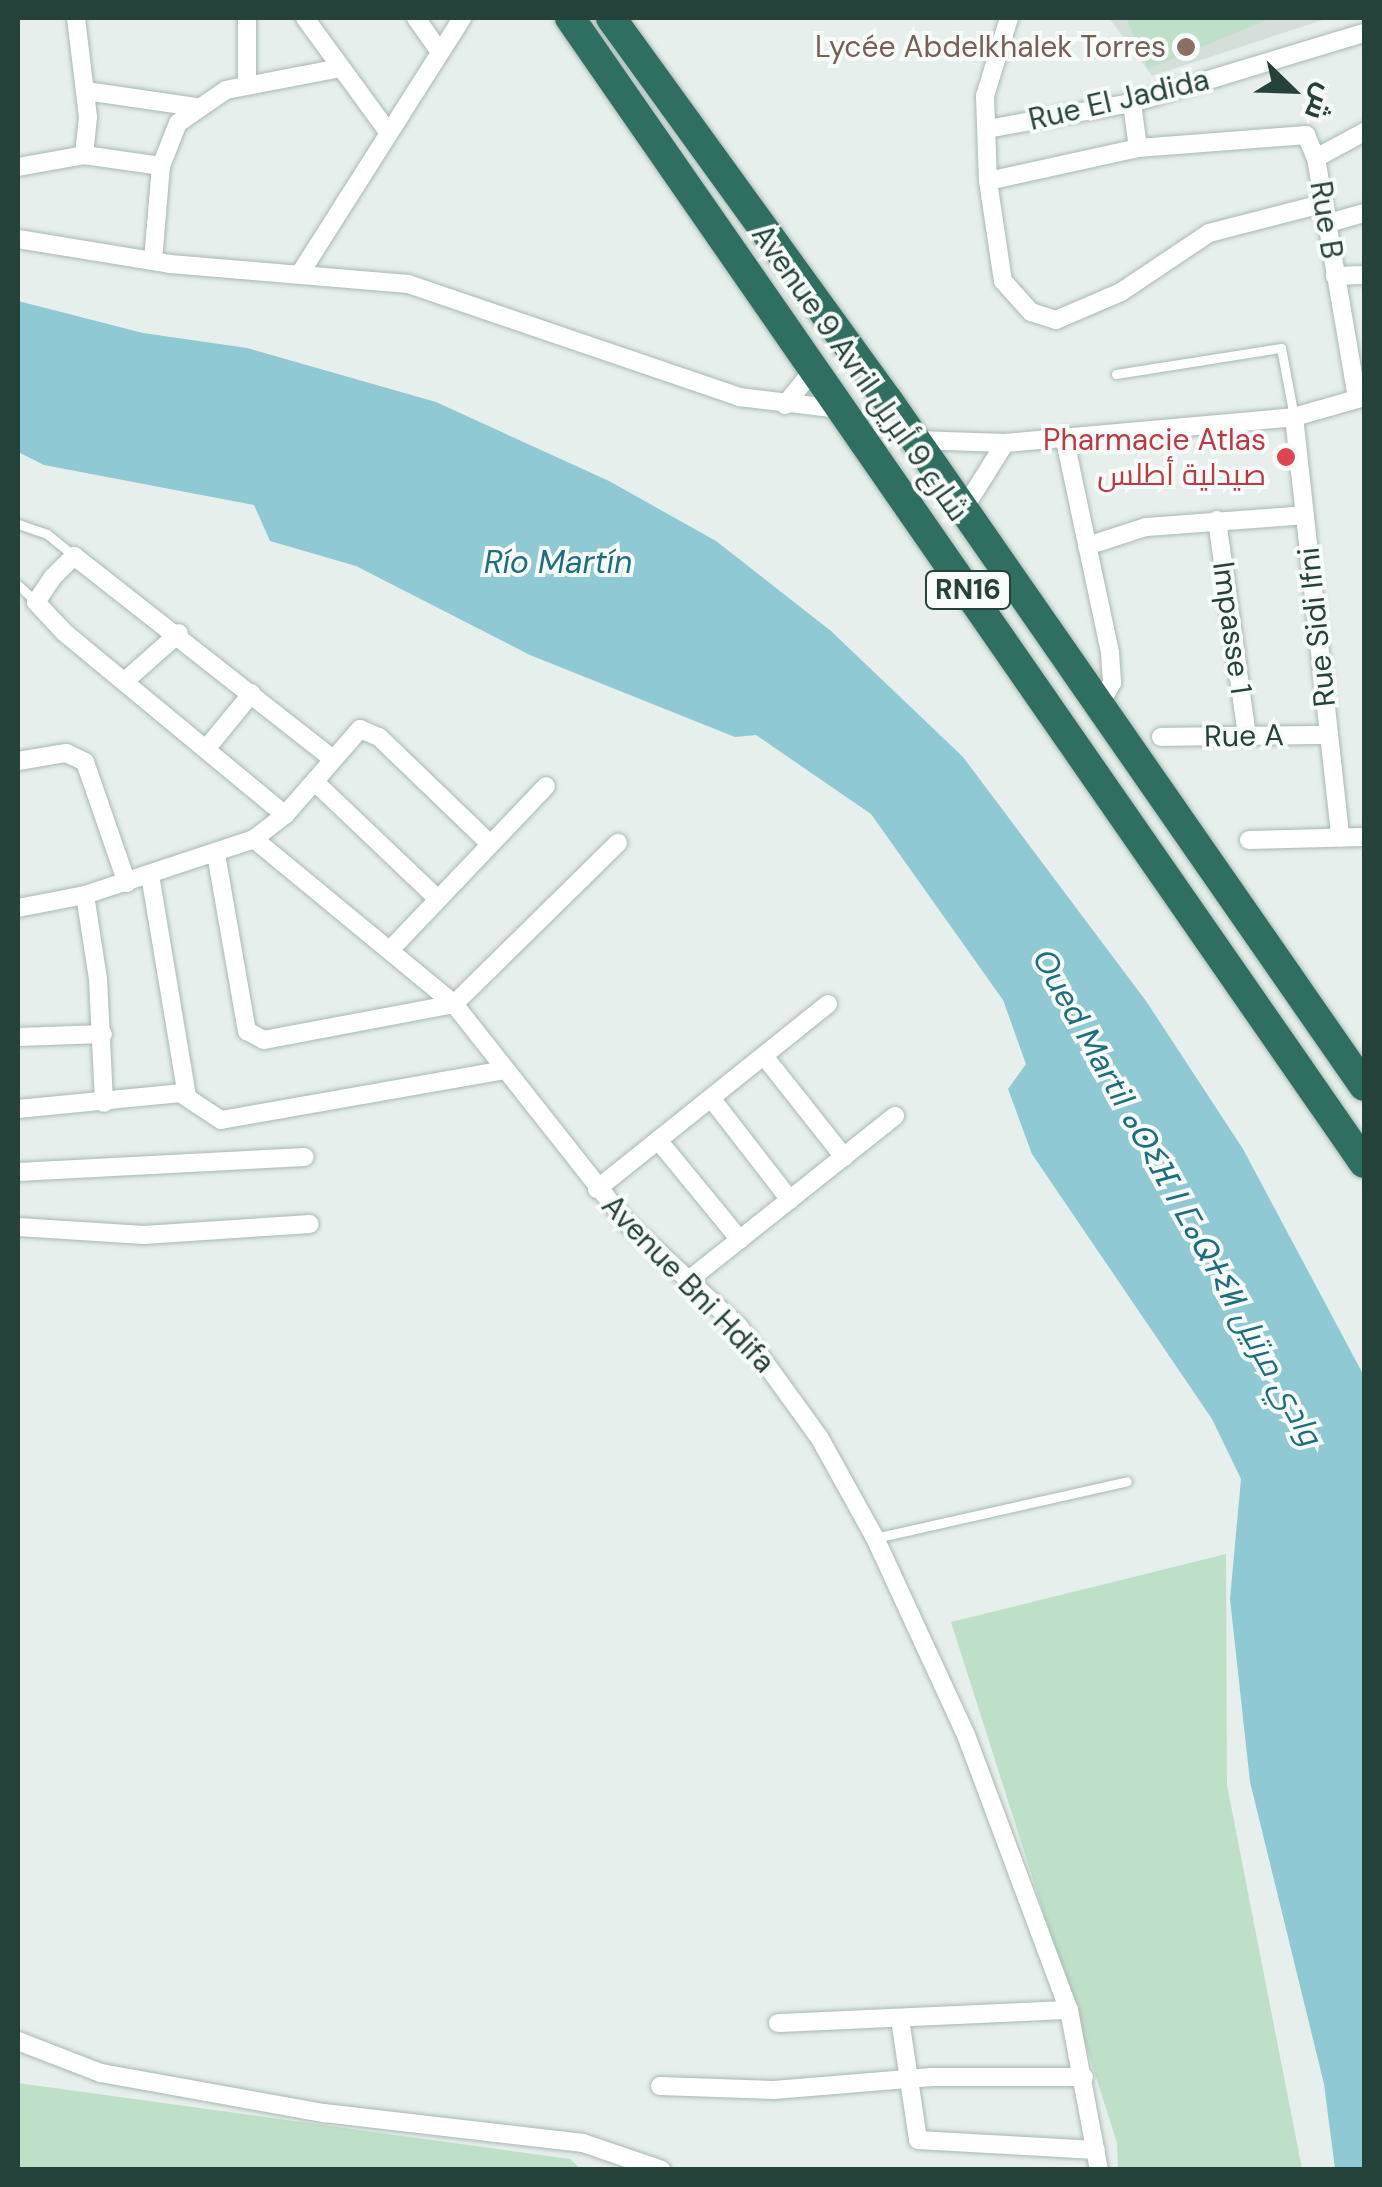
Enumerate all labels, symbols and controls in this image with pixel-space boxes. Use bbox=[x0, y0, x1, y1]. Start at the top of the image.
place label: Lycée Abdelkhalek Torres bbox=[815, 29, 1166, 65]
marker: Lycée Abdelkhalek Torres bbox=[1175, 36, 1197, 58]
north arrow bbox=[1242, 40, 1342, 140]
street label: Rue El Jadida bbox=[1025, 62, 1213, 138]
text: ش bbox=[1296, 78, 1344, 126]
street label: Rue B bbox=[1302, 179, 1350, 261]
street label: Avenue 9 Avril شارع 9 أبريل bbox=[744, 218, 976, 528]
place label: Pharmacie Atlas صيدلية أطلس bbox=[1043, 422, 1266, 492]
marker: Pharmacie Atlas صيدلية أطلس bbox=[1275, 446, 1297, 468]
water label: Río Martín bbox=[484, 543, 632, 581]
street label: Rue Sidi Ifni bbox=[1291, 545, 1343, 709]
street label: Impasse 1 bbox=[1205, 559, 1259, 697]
road number: RN16 bbox=[923, 567, 1013, 613]
street label: Rue A bbox=[1204, 717, 1284, 755]
water label: Oued Martil ⴰⵙⵉⴼ ⵏ ⵎⴰⵕⵜⵉⵍ وادي مرتيل bbox=[1024, 942, 1330, 1452]
street label: Avenue Bni Hdifa bbox=[594, 1188, 782, 1380]

